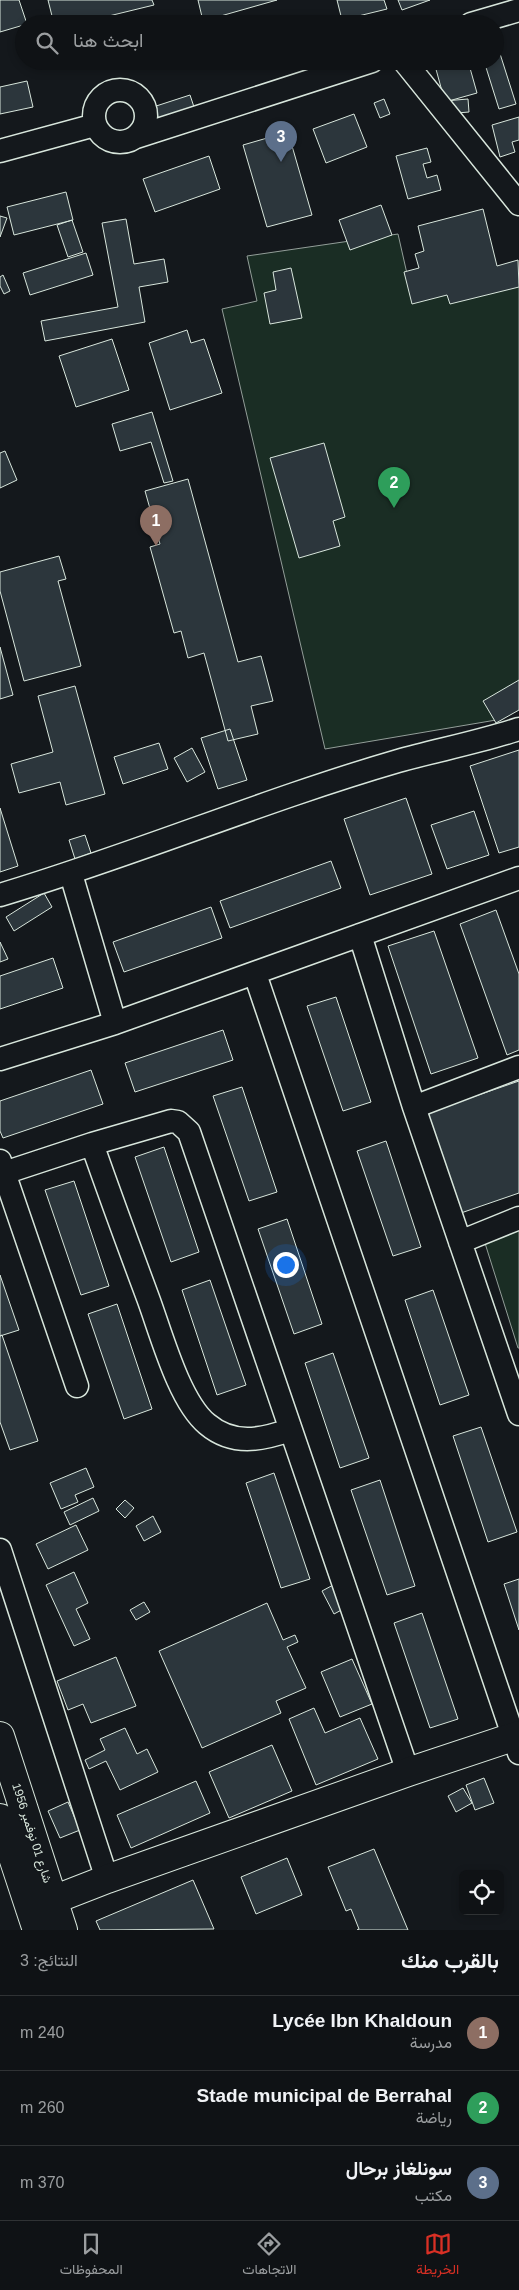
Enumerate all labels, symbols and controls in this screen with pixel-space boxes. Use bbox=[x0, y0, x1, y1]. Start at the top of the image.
search box bbox=[15, 15, 504, 70]
icon: search bbox=[33, 29, 61, 57]
text: ابحث هنا bbox=[73, 30, 143, 51]
pin: 3 bbox=[265, 121, 297, 162]
pin: 2 bbox=[378, 467, 410, 508]
pin: 1 bbox=[140, 505, 172, 546]
your location bbox=[273, 1252, 299, 1278]
street label: شارع 01 نوفمبر 1956 bbox=[7, 1781, 55, 1885]
map controls bbox=[459, 1870, 504, 1915]
button: locate bbox=[459, 1870, 504, 1915]
text: بالقرب منك bbox=[401, 1949, 499, 1972]
text: النتائج: 3 bbox=[20, 1952, 78, 1969]
text: Lycée Ibn Khaldoun bbox=[272, 2010, 452, 2031]
text: 240 m bbox=[20, 2024, 64, 2041]
text: 1 bbox=[479, 2024, 487, 2041]
text: مدرسة bbox=[410, 2034, 452, 2051]
text: Stade municipal de Berrahal bbox=[196, 2085, 452, 2106]
text: 260 m bbox=[20, 2099, 64, 2116]
text: 2 bbox=[479, 2099, 487, 2116]
text: رياضة bbox=[416, 2109, 452, 2126]
text: سونلغاز برحال bbox=[346, 2158, 452, 2179]
text: 370 m bbox=[20, 2174, 64, 2191]
text: 3 bbox=[479, 2174, 487, 2191]
text: مكتب bbox=[415, 2187, 452, 2204]
tab: المحفوظات bbox=[60, 2230, 123, 2282]
tab: الاتجاهات bbox=[242, 2230, 297, 2282]
tab: الخريطة bbox=[416, 2230, 459, 2282]

